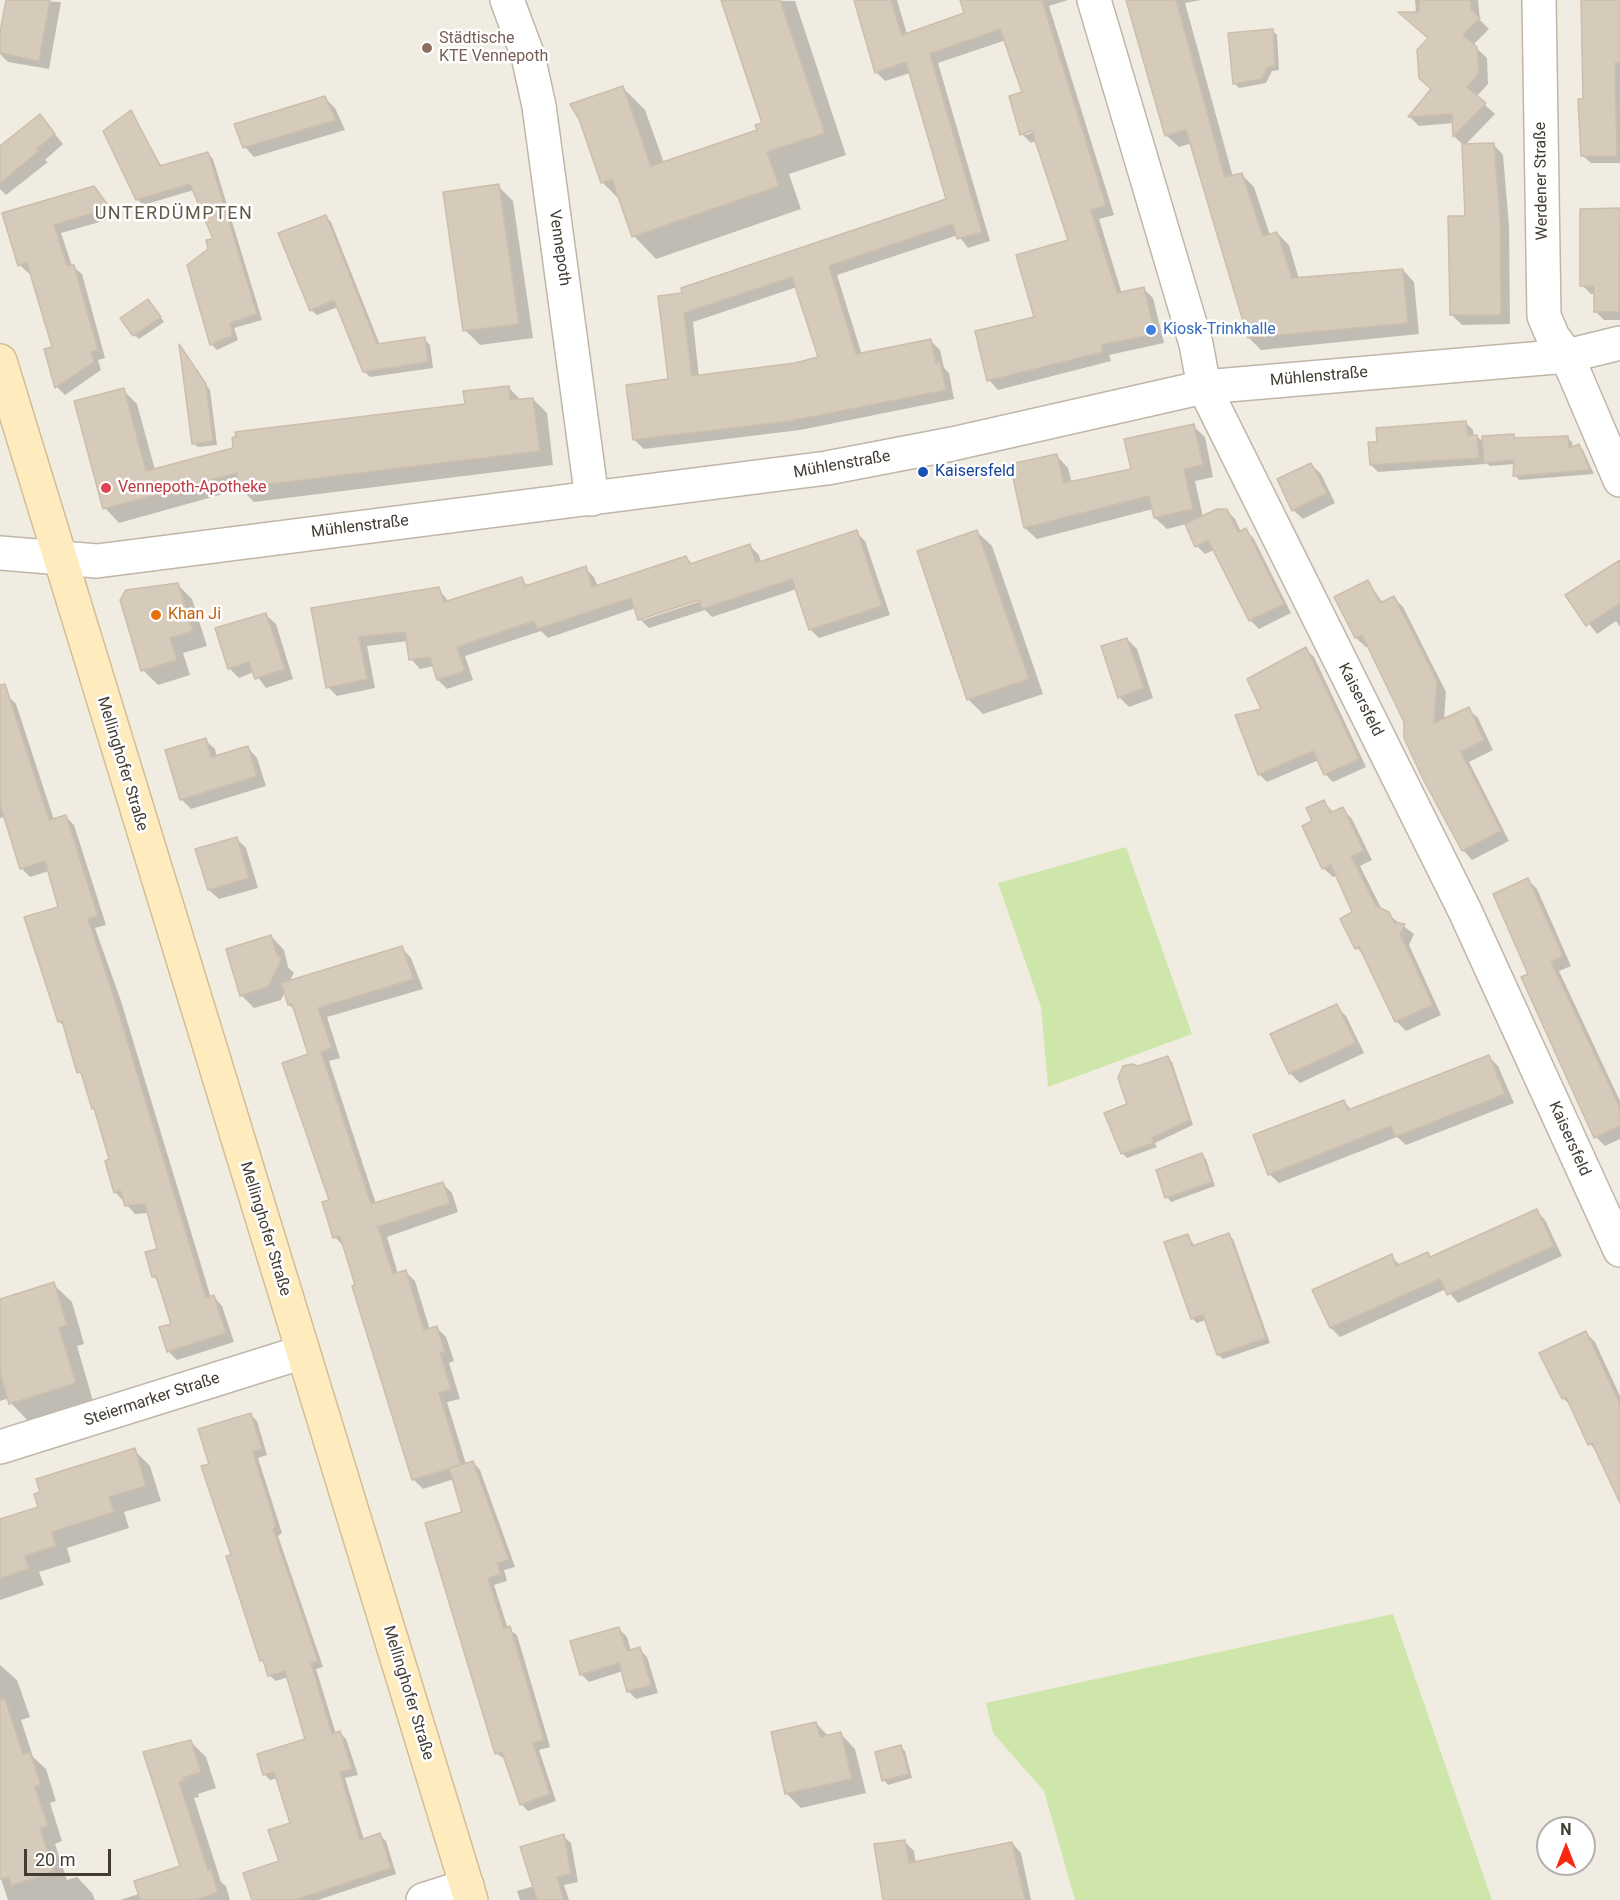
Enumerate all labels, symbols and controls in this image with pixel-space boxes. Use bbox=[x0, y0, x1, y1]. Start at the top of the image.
place label: Städtische KTE Vennepoth bbox=[439, 29, 548, 67]
marker: Städtische KTE Vennepoth bbox=[420, 41, 434, 55]
street label: Werdener Straße bbox=[1531, 122, 1553, 240]
district label: UNTERDÜMPTEN bbox=[95, 203, 253, 225]
street label: Vennepoth bbox=[544, 209, 574, 287]
place label: Kiosk-Trinkhalle bbox=[1163, 320, 1276, 340]
marker: Kiosk-Trinkhalle bbox=[1144, 323, 1158, 337]
street label: Mühlenstraße bbox=[1269, 363, 1369, 391]
street label: Mühlenstraße bbox=[792, 447, 892, 483]
place label: Kaisersfeld bbox=[935, 462, 1015, 482]
marker: Kaisersfeld bbox=[916, 465, 930, 479]
place label: Vennepoth-Apotheke bbox=[118, 478, 267, 498]
marker: Vennepoth-Apotheke bbox=[99, 481, 113, 495]
street label: Mühlenstraße bbox=[310, 511, 410, 543]
place label: Khan Ji bbox=[168, 605, 221, 625]
marker: Khan Ji bbox=[149, 608, 163, 622]
street label: Kaisersfeld bbox=[1333, 660, 1387, 740]
street label: Mellinghofer Straße bbox=[92, 694, 152, 834]
street label: Kaisersfeld bbox=[1544, 1099, 1594, 1179]
street label: Mellinghofer Straße bbox=[235, 1159, 295, 1299]
street label: Steiermarker Straße bbox=[82, 1369, 222, 1431]
street label: Mellinghofer Straße bbox=[378, 1623, 438, 1763]
north arrow bbox=[1536, 1816, 1596, 1876]
text: N bbox=[1560, 1820, 1572, 1839]
scale bar bbox=[27, 1837, 114, 1875]
text: 20 m bbox=[35, 1849, 75, 1870]

